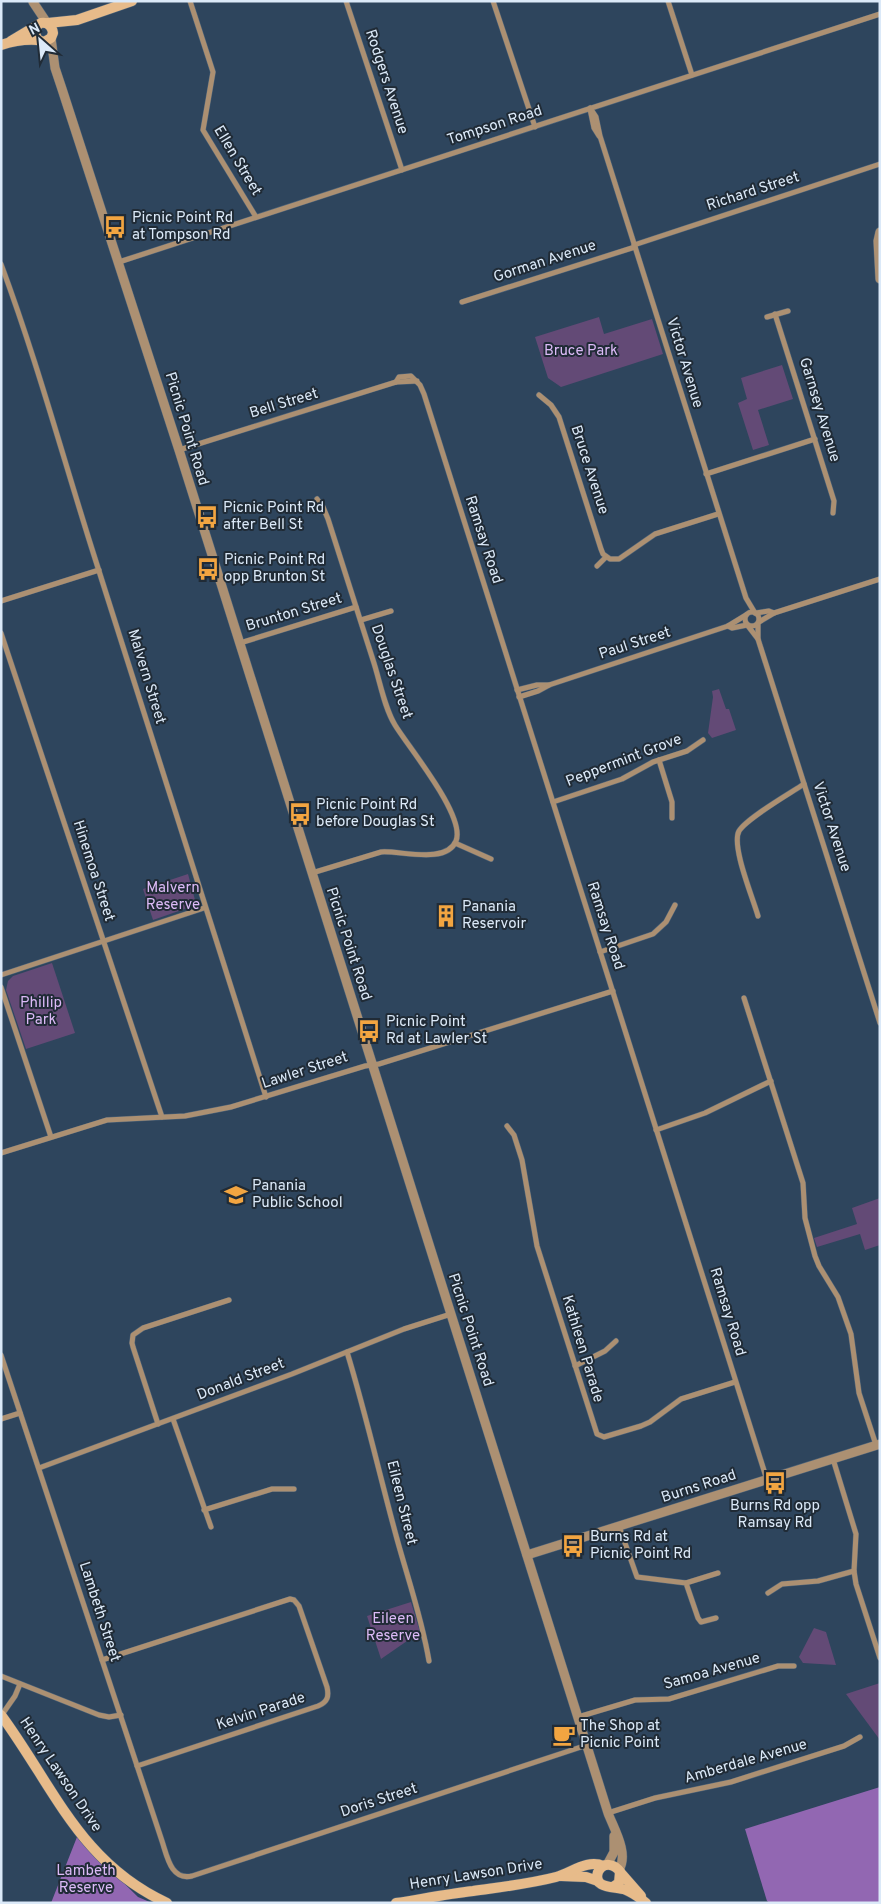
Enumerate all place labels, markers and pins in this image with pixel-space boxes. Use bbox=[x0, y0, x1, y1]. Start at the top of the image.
place label: Picnic Point Rd at Tompson Rd bbox=[132, 209, 233, 245]
bus stop icon: Picnic Point Rd at Tompson Rd bbox=[102, 214, 128, 240]
place label: Picnic Point Rd after Bell St bbox=[223, 499, 324, 535]
bus stop icon: Picnic Point Rd after Bell St bbox=[194, 504, 220, 530]
place label: Picnic Point Rd opp Brunton St bbox=[224, 551, 325, 587]
bus stop icon: Picnic Point Rd opp Brunton St bbox=[195, 556, 221, 582]
place label: Picnic Point Rd before Douglas St bbox=[316, 796, 435, 832]
bus stop icon: Picnic Point Rd before Douglas St bbox=[287, 801, 313, 827]
place label: Panania Reservoir bbox=[462, 898, 526, 934]
building icon: Panania Reservoir bbox=[433, 903, 459, 929]
place label: Picnic Point Rd at Lawler St bbox=[386, 1013, 487, 1049]
bus stop icon: Picnic Point Rd at Lawler St bbox=[356, 1018, 382, 1044]
place label: Panania Public School bbox=[252, 1177, 343, 1213]
school or university icon: Panania Public School bbox=[223, 1182, 249, 1208]
bus stop icon: Burns Rd opp Ramsay Rd bbox=[762, 1470, 788, 1496]
place label: Burns Rd opp Ramsay Rd bbox=[730, 1497, 820, 1533]
place label: Burns Rd at Picnic Point Rd bbox=[590, 1528, 691, 1564]
bus stop icon: Burns Rd at Picnic Point Rd bbox=[560, 1533, 586, 1559]
place label: The Shop at Picnic Point bbox=[580, 1717, 660, 1753]
cafe icon: The Shop at Picnic Point bbox=[551, 1722, 577, 1748]

